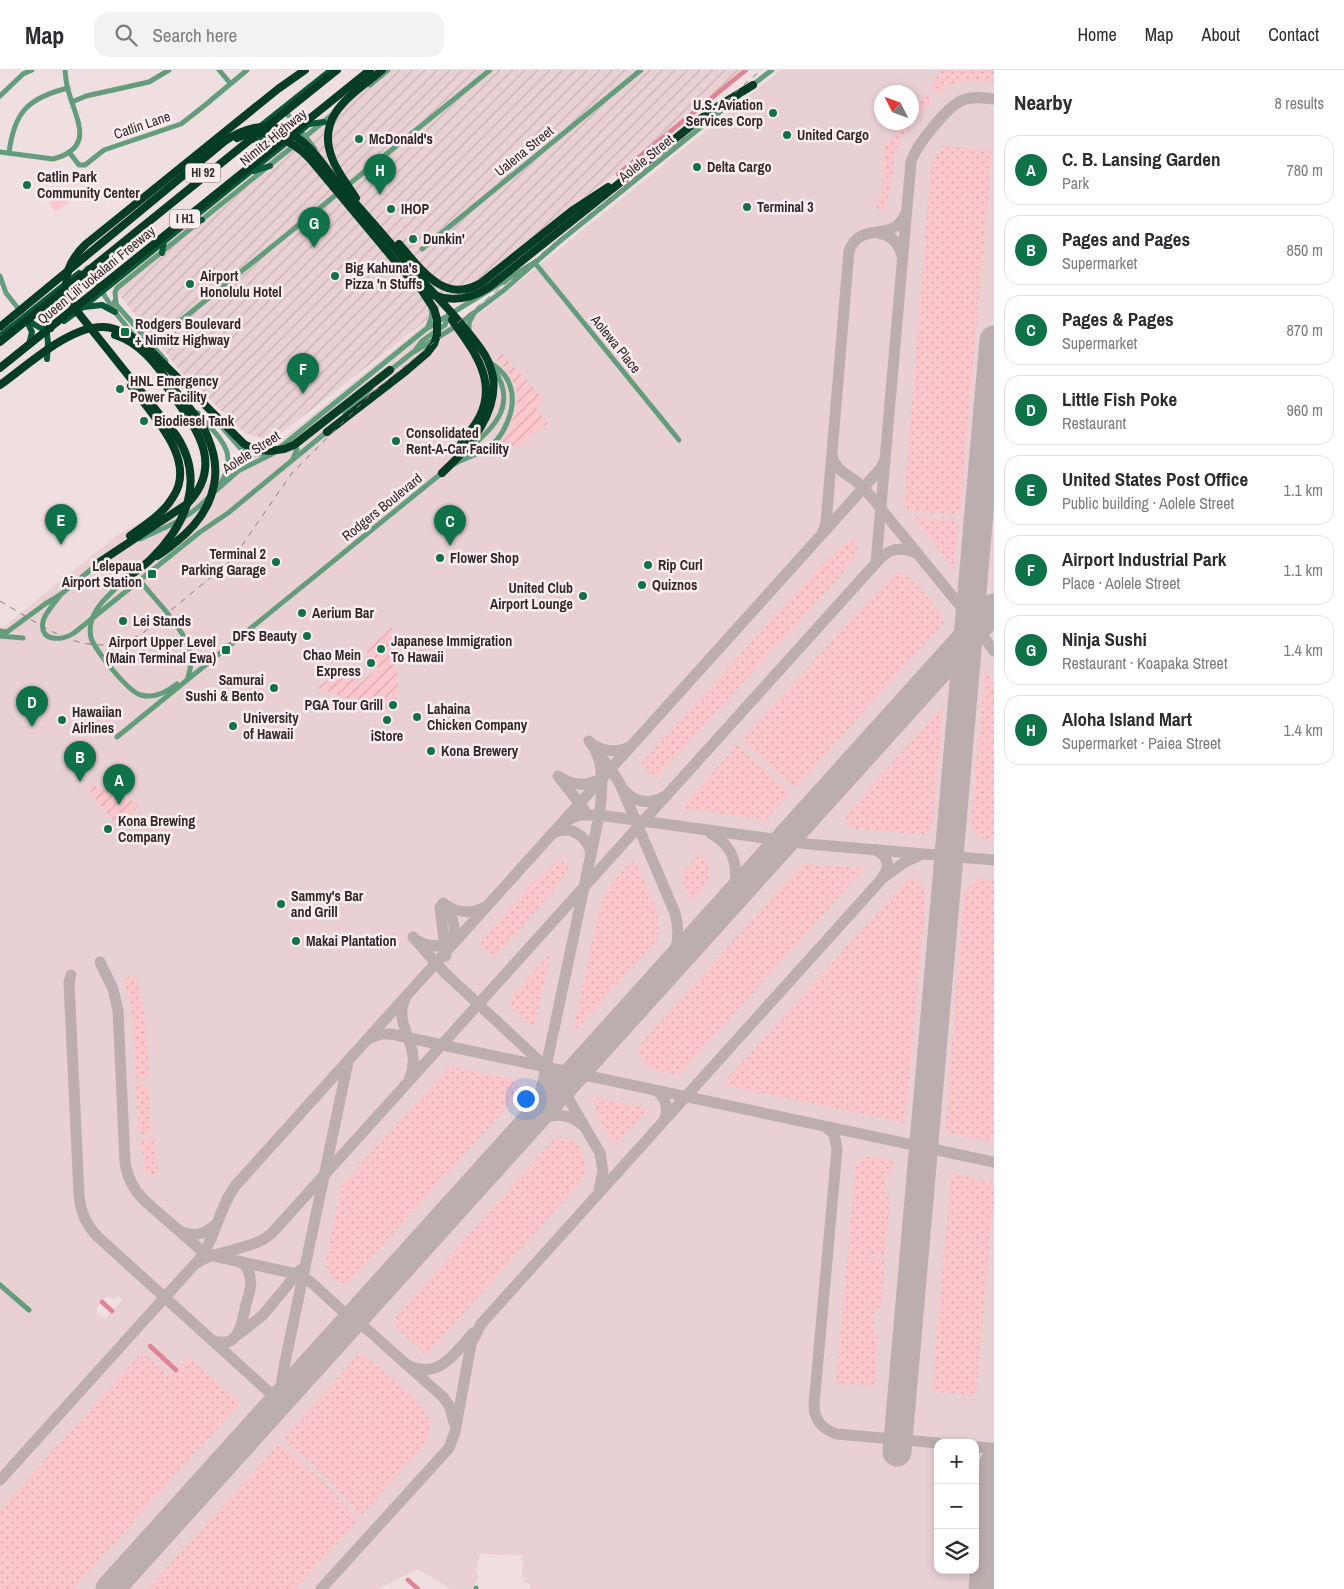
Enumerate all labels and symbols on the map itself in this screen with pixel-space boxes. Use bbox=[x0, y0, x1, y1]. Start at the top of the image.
north arrow bbox=[874, 85, 919, 130]
place label: U.S. Aviation Services Corp bbox=[686, 96, 763, 130]
street label: Nimitz Highway bbox=[236, 104, 310, 169]
street label: Catlin Lane bbox=[111, 107, 173, 143]
marker: U.S. Aviation Services Corp bbox=[767, 107, 779, 119]
street label: Ualena Street bbox=[491, 122, 557, 180]
place label: United Cargo bbox=[797, 126, 869, 144]
marker: United Cargo bbox=[781, 129, 793, 141]
place label: McDonald's bbox=[369, 130, 433, 148]
street label: Aolele Street bbox=[614, 130, 677, 186]
marker: McDonald's bbox=[353, 133, 365, 145]
pin: H bbox=[364, 154, 396, 195]
place label: Delta Cargo bbox=[707, 158, 771, 176]
marker: Delta Cargo bbox=[691, 161, 703, 173]
road number: HI 92 bbox=[186, 164, 220, 182]
place label: Catlin Park Community Center bbox=[37, 168, 140, 202]
marker: Catlin Park Community Center bbox=[21, 179, 33, 191]
place label: Terminal 3 bbox=[757, 198, 814, 216]
place label: IHOP bbox=[401, 200, 429, 218]
marker: Terminal 3 bbox=[741, 201, 753, 213]
marker: IHOP bbox=[385, 203, 397, 215]
pin: G bbox=[298, 207, 330, 248]
road number: I H1 bbox=[170, 210, 200, 228]
street label: Queen Liliʻuokalani Freeway bbox=[33, 222, 159, 328]
place label: Dunkin' bbox=[423, 230, 465, 248]
marker: Dunkin' bbox=[407, 233, 419, 245]
place label: Big Kahuna's Pizza 'n Stuffs bbox=[345, 259, 422, 293]
place label: Airport Honolulu Hotel bbox=[200, 267, 282, 301]
marker: Big Kahuna's Pizza 'n Stuffs bbox=[329, 270, 341, 282]
marker: Airport Honolulu Hotel bbox=[184, 278, 196, 290]
street label: Aolewa Place bbox=[586, 311, 645, 377]
place label: Rodgers Boulevard + Nimitz Highway bbox=[135, 315, 241, 349]
marker: Rodgers Boulevard + Nimitz Highway bbox=[119, 326, 131, 338]
pin: F bbox=[287, 353, 319, 394]
place label: HNL Emergency Power Facility bbox=[130, 372, 219, 406]
marker: HNL Emergency Power Facility bbox=[114, 383, 126, 395]
place label: Biodiesel Tank bbox=[154, 412, 235, 430]
marker: Biodiesel Tank bbox=[138, 415, 150, 427]
place label: Consolidated Rent-A-Car Facility bbox=[406, 424, 509, 458]
street label: Aolele Street bbox=[218, 427, 283, 478]
marker: Consolidated Rent-A-Car Facility bbox=[390, 435, 402, 447]
street label: Rodgers Boulevard bbox=[338, 469, 426, 545]
pin: E bbox=[45, 504, 77, 545]
pin: C bbox=[434, 505, 466, 546]
place label: Terminal 2 Parking Garage bbox=[181, 545, 266, 579]
place label: Flower Shop bbox=[450, 549, 519, 567]
marker: Flower Shop bbox=[434, 552, 446, 564]
marker: Terminal 2 Parking Garage bbox=[270, 556, 282, 568]
place label: Rip Curl bbox=[658, 556, 703, 574]
place label: Lelepaua Airport Station bbox=[62, 557, 143, 591]
marker: Rip Curl bbox=[642, 559, 654, 571]
marker: Lelepaua Airport Station bbox=[146, 568, 158, 580]
place label: Quiznos bbox=[652, 576, 697, 594]
place label: United Club Airport Lounge bbox=[490, 579, 573, 613]
marker: Quiznos bbox=[636, 579, 648, 591]
marker: United Club Airport Lounge bbox=[577, 590, 589, 602]
place label: Aerium Bar bbox=[312, 604, 374, 622]
marker: Aerium Bar bbox=[296, 607, 308, 619]
place label: Lei Stands bbox=[133, 612, 191, 630]
marker: Lei Stands bbox=[117, 615, 129, 627]
place label: DFS Beauty bbox=[233, 627, 298, 645]
marker: DFS Beauty bbox=[301, 630, 313, 642]
place label: Japanese Immigration To Hawaii bbox=[391, 632, 512, 666]
place label: Airport Upper Level (Main Terminal Ewa) bbox=[106, 633, 216, 667]
marker: Japanese Immigration To Hawaii bbox=[375, 643, 387, 655]
marker: Airport Upper Level (Main Terminal Ewa) bbox=[220, 644, 232, 656]
place label: Chao Mein Express bbox=[303, 646, 361, 680]
marker: Chao Mein Express bbox=[365, 657, 377, 669]
place label: Samurai Sushi & Bento bbox=[186, 671, 264, 705]
marker: Samurai Sushi & Bento bbox=[268, 682, 280, 694]
pin: D bbox=[16, 686, 48, 727]
place label: PGA Tour Grill bbox=[305, 696, 383, 714]
marker: PGA Tour Grill bbox=[387, 699, 399, 711]
place label: Lahaina Chicken Company bbox=[427, 700, 528, 734]
place label: Hawaiian Airlines bbox=[72, 703, 122, 737]
place label: University of Hawaii bbox=[243, 709, 299, 743]
marker: Lahaina Chicken Company bbox=[411, 711, 423, 723]
marker: Hawaiian Airlines bbox=[56, 714, 68, 726]
marker: iStore bbox=[381, 714, 393, 726]
marker: University of Hawaii bbox=[227, 720, 239, 732]
place label: iStore bbox=[371, 727, 403, 745]
pin: B bbox=[64, 741, 96, 782]
place label: Kona Brewery bbox=[441, 742, 519, 760]
marker: Kona Brewery bbox=[425, 745, 437, 757]
pin: A bbox=[103, 764, 135, 805]
place label: Kona Brewing Company bbox=[118, 812, 195, 846]
marker: Kona Brewing Company bbox=[102, 823, 114, 835]
place label: Sammy's Bar and Grill bbox=[291, 887, 364, 921]
marker: Sammy's Bar and Grill bbox=[275, 898, 287, 910]
place label: Makai Plantation bbox=[306, 932, 397, 950]
marker: Makai Plantation bbox=[290, 935, 302, 947]
your location bbox=[513, 1086, 539, 1112]

